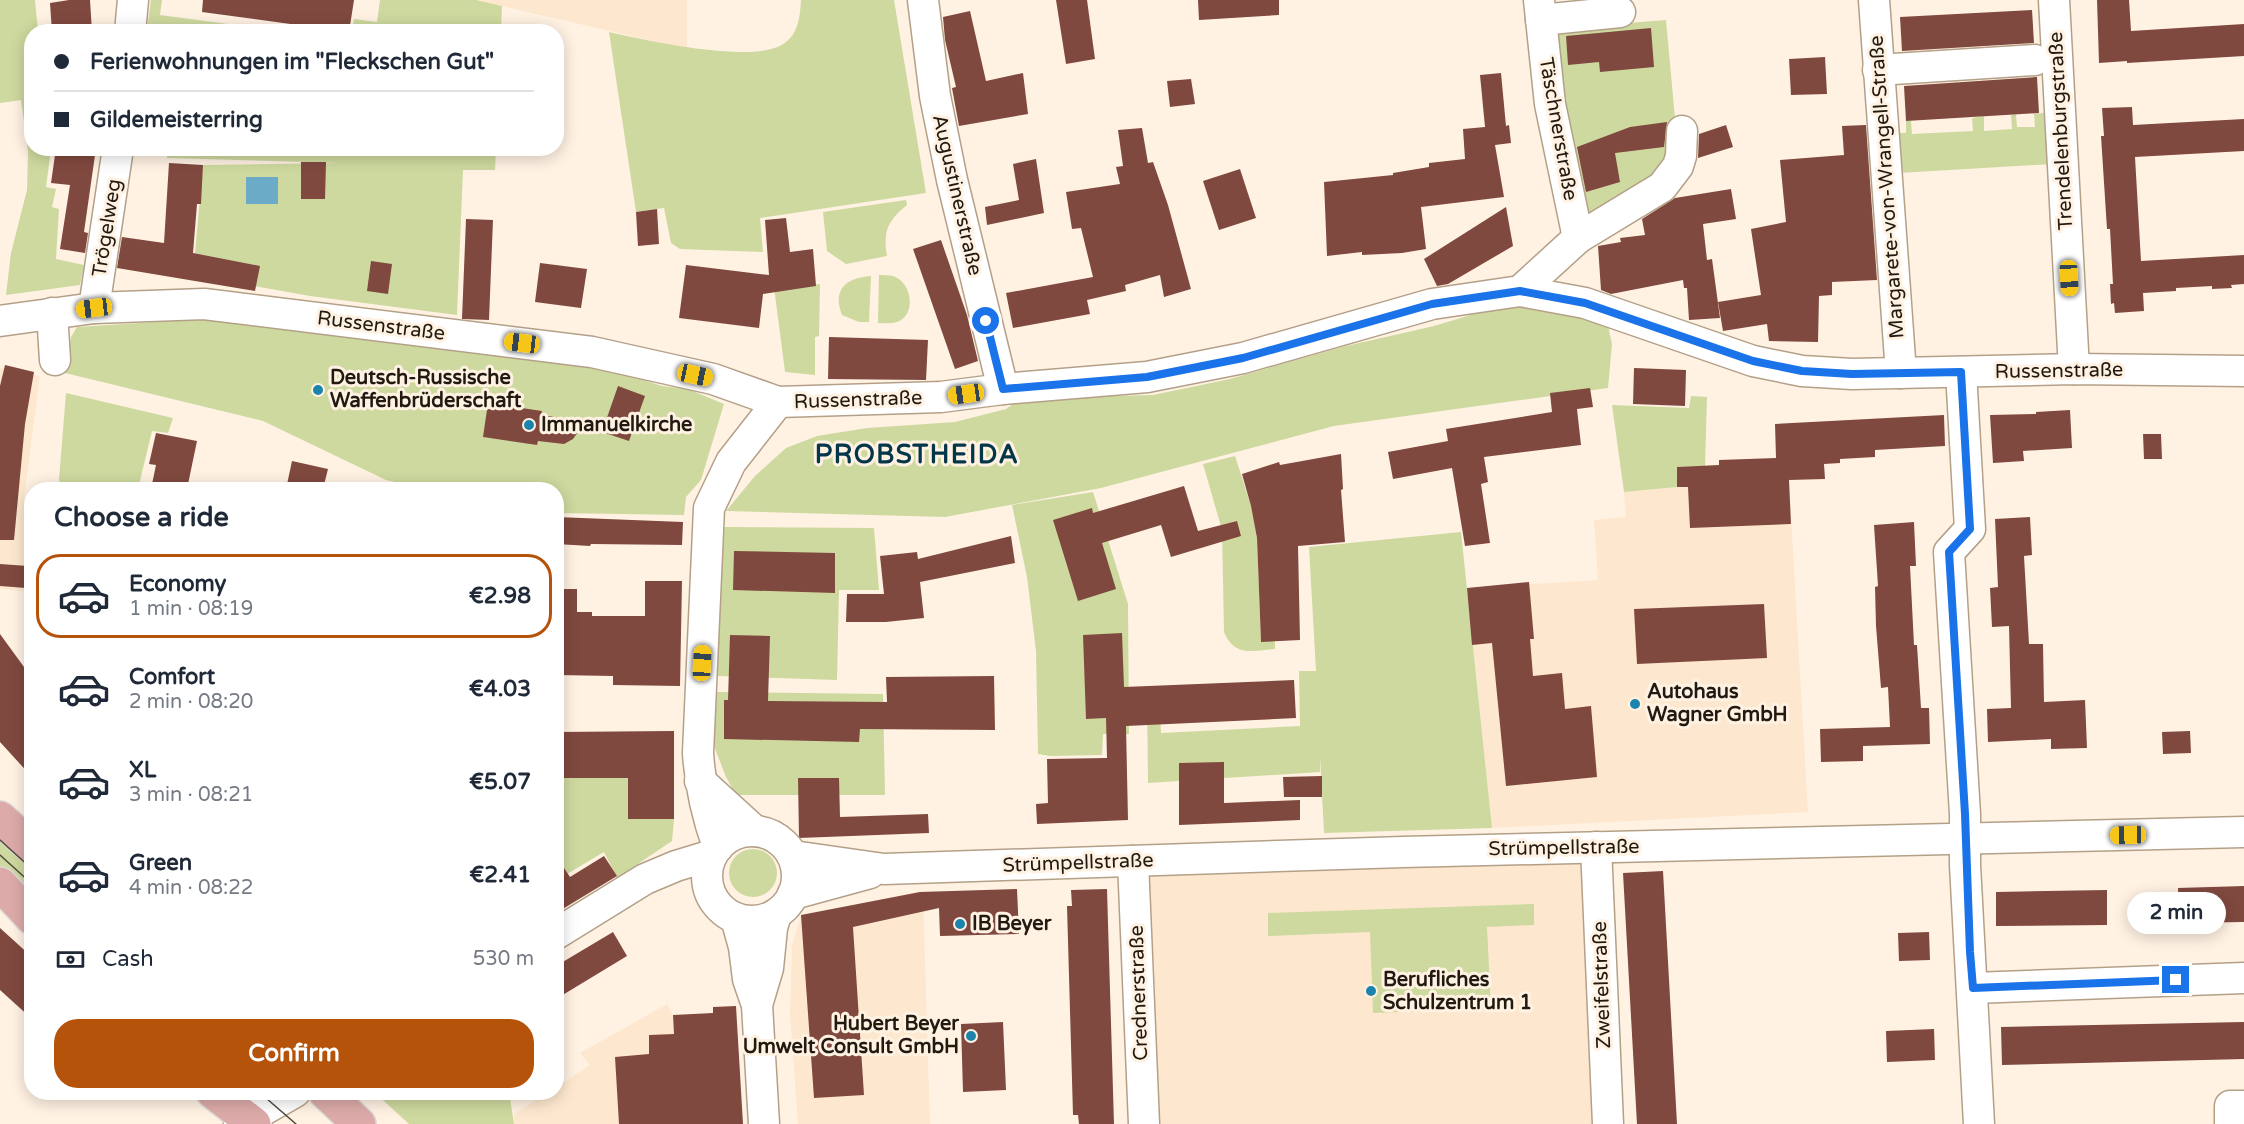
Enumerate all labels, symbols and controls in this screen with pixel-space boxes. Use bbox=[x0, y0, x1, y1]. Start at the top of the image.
street label: Trendelenburgstraße bbox=[2044, 31, 2078, 231]
street label: Margarete-von-Wrangell-Straße bbox=[1864, 35, 1910, 339]
text: Ferienwohnungen im "Fleckschen Gut" bbox=[90, 49, 494, 75]
street label: Täschnerstraße bbox=[1534, 56, 1582, 202]
text: Gildemeisterring bbox=[90, 107, 263, 133]
street label: Augustinerstraße bbox=[927, 112, 987, 278]
street label: Trögelweg bbox=[87, 177, 127, 279]
car bbox=[2059, 260, 2079, 296]
car bbox=[75, 297, 113, 319]
street label: Russenstraße bbox=[316, 306, 446, 346]
route start bbox=[972, 307, 999, 334]
car bbox=[503, 332, 541, 354]
street label: Russenstraße bbox=[1994, 358, 2124, 384]
car bbox=[676, 362, 714, 388]
place label: Deutsch-Russische Waffenbrüderschaft bbox=[330, 366, 522, 413]
marker: Deutsch-Russische Waffenbrüderschaft bbox=[311, 383, 325, 397]
car bbox=[947, 383, 985, 405]
street label: Russenstraße bbox=[793, 386, 923, 414]
place label: Immanuelkirche bbox=[541, 413, 692, 437]
marker: Immanuelkirche bbox=[522, 418, 536, 432]
district label: PROBSTHEIDA bbox=[815, 439, 1019, 470]
text: Choose a ride bbox=[54, 501, 229, 534]
icon: car bbox=[57, 569, 111, 623]
text: Economy bbox=[129, 571, 226, 597]
text: €2.98 bbox=[469, 583, 531, 609]
text: 1 min · 08:19 bbox=[129, 597, 253, 621]
car bbox=[692, 645, 712, 681]
icon: car bbox=[57, 662, 111, 716]
text: Comfort bbox=[129, 664, 215, 690]
text: €4.03 bbox=[469, 676, 531, 702]
place label: Autohaus Wagner GmbH bbox=[1647, 680, 1788, 727]
text: 2 min · 08:20 bbox=[129, 690, 253, 714]
marker: Autohaus Wagner GmbH bbox=[1628, 697, 1642, 711]
icon: car bbox=[57, 755, 111, 809]
text: XL bbox=[129, 757, 156, 783]
text: €5.07 bbox=[469, 769, 531, 795]
text: 3 min · 08:21 bbox=[129, 783, 253, 807]
car bbox=[2110, 826, 2146, 844]
street label: Strümpellstraße bbox=[1488, 835, 1640, 861]
icon: car bbox=[57, 848, 111, 902]
street label: Strümpellstraße bbox=[1002, 848, 1154, 878]
text: Green bbox=[129, 850, 192, 876]
text: €2.41 bbox=[469, 862, 531, 888]
text: 4 min · 08:22 bbox=[129, 876, 253, 900]
callout: 2 min bbox=[2126, 893, 2226, 935]
text: 2 min bbox=[2150, 901, 2203, 925]
place label: IB Beyer bbox=[972, 912, 1052, 936]
marker: IB Beyer bbox=[953, 917, 967, 931]
street label: Zweifelstraße bbox=[1588, 921, 1616, 1049]
street label: Crednerstraße bbox=[1125, 925, 1153, 1061]
icon: cash bbox=[54, 943, 87, 976]
text: Cash bbox=[102, 946, 154, 972]
text: 530 m bbox=[473, 947, 534, 971]
route end bbox=[2162, 966, 2189, 993]
place label: Berufliches Schulzentrum 1 bbox=[1383, 968, 1532, 1015]
marker: Berufliches Schulzentrum 1 bbox=[1364, 984, 1378, 998]
place label: Hubert Beyer Umwelt Consult GmbH bbox=[743, 1012, 959, 1059]
button: Confirm bbox=[54, 1019, 534, 1088]
marker: Hubert Beyer Umwelt Consult GmbH bbox=[964, 1029, 978, 1043]

